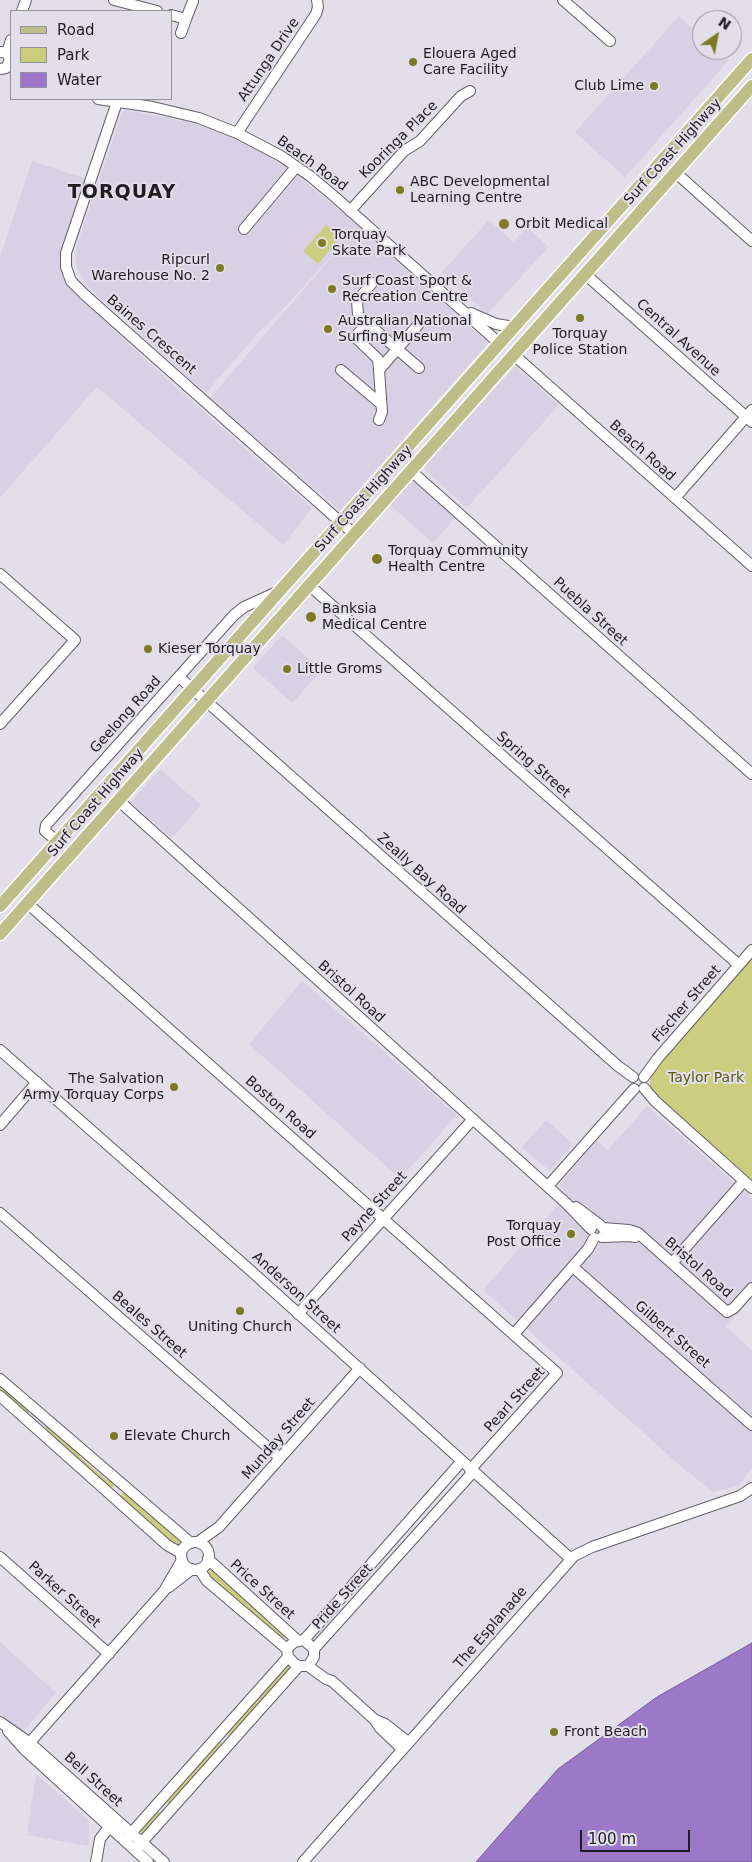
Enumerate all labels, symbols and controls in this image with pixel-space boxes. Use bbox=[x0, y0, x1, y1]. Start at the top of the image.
legend bbox=[10, 10, 172, 100]
north arrow bbox=[692, 10, 742, 60]
text: N bbox=[715, 13, 734, 33]
street label: Attunga Drive bbox=[235, 15, 303, 105]
text: Road bbox=[57, 21, 95, 39]
text: Park bbox=[57, 46, 89, 64]
place label: Elouera Aged Care Facility bbox=[423, 46, 517, 78]
marker: Elouera Aged Care Facility bbox=[407, 56, 419, 68]
text: Water bbox=[57, 71, 101, 89]
place label: Club Lime bbox=[574, 78, 644, 94]
marker: Club Lime bbox=[648, 80, 660, 92]
street label: Surf Coast Highway bbox=[621, 95, 725, 209]
street label: Kooringa Place bbox=[357, 98, 441, 182]
street label: Beach Road bbox=[274, 133, 350, 195]
place label: ABC Developmental Learning Centre bbox=[410, 174, 550, 206]
district label: TORQUAY bbox=[67, 182, 177, 204]
marker: ABC Developmental Learning Centre bbox=[394, 184, 406, 196]
place label: Orbit Medical bbox=[515, 216, 608, 232]
marker: Orbit Medical bbox=[497, 217, 511, 231]
place label: Torquay Skate Park bbox=[332, 227, 406, 260]
marker: Torquay Skate Park bbox=[316, 237, 328, 249]
place label: Ripcurl Warehouse No. 2 bbox=[91, 252, 210, 284]
marker: Ripcurl Warehouse No. 2 bbox=[214, 262, 226, 274]
place label: Surf Coast Sport & Recreation Centre bbox=[342, 273, 472, 306]
marker: Surf Coast Sport & Recreation Centre bbox=[326, 283, 338, 295]
street label: Baines Crescent bbox=[103, 292, 199, 378]
street label: Central Avenue bbox=[632, 296, 724, 380]
marker: Torquay Police Station bbox=[574, 312, 586, 324]
place label: Australian National Surfing Museum bbox=[338, 313, 472, 346]
marker: Australian National Surfing Museum bbox=[322, 323, 334, 335]
place label: Torquay Police Station bbox=[533, 326, 627, 358]
street label: Beach Road bbox=[606, 417, 678, 485]
street label: Surf Coast Highway bbox=[312, 442, 416, 556]
place label: Torquay Community Health Centre bbox=[388, 543, 528, 576]
marker: Torquay Community Health Centre bbox=[370, 552, 384, 566]
street label: Puebla Street bbox=[549, 574, 631, 650]
place label: Banksia Medical Centre bbox=[322, 601, 427, 634]
marker: Banksia Medical Centre bbox=[304, 610, 318, 624]
place label: Kieser Torquay bbox=[158, 641, 261, 657]
marker: Kieser Torquay bbox=[142, 643, 154, 655]
place label: Little Groms bbox=[297, 661, 382, 677]
marker: Little Groms bbox=[281, 663, 293, 675]
street label: Geelong Road bbox=[87, 673, 165, 757]
street label: Spring Street bbox=[493, 728, 573, 802]
street label: Surf Coast Highway bbox=[45, 746, 147, 860]
street label: Zeally Bay Road bbox=[373, 830, 469, 918]
street label: Bristol Road bbox=[314, 958, 388, 1026]
street label: Fischer Street bbox=[649, 962, 725, 1046]
park label: Taylor Park bbox=[668, 1070, 744, 1086]
place label: The Salvation Army Torquay Corps bbox=[23, 1071, 164, 1104]
street label: Boston Road bbox=[241, 1073, 319, 1143]
marker: The Salvation Army Torquay Corps bbox=[168, 1081, 180, 1093]
street label: Payne Street bbox=[339, 1168, 411, 1246]
place label: Torquay Post Office bbox=[486, 1218, 561, 1250]
marker: Torquay Post Office bbox=[565, 1228, 577, 1240]
street label: Bristol Road bbox=[661, 1234, 735, 1302]
street label: Anderson Street bbox=[248, 1249, 344, 1337]
street label: Beales Street bbox=[108, 1288, 190, 1362]
street label: Gilbert Street bbox=[631, 1298, 713, 1372]
marker: Uniting Church bbox=[234, 1305, 246, 1317]
place label: Uniting Church bbox=[188, 1319, 292, 1335]
street label: Pearl Street bbox=[481, 1364, 549, 1436]
street label: Munday Street bbox=[239, 1395, 319, 1483]
place label: Elevate Church bbox=[124, 1428, 230, 1444]
marker: Elevate Church bbox=[108, 1430, 120, 1442]
street label: Price Street bbox=[226, 1557, 298, 1623]
street label: Parker Street bbox=[25, 1558, 103, 1632]
street label: Pride Street bbox=[309, 1561, 377, 1633]
street label: The Esplanade bbox=[451, 1584, 531, 1672]
place label: Front Beach bbox=[564, 1724, 647, 1740]
marker: Front Beach bbox=[548, 1726, 560, 1738]
street label: Bell Street bbox=[60, 1749, 126, 1811]
scale bar bbox=[582, 1820, 692, 1852]
text: 100 m bbox=[588, 1830, 636, 1848]

